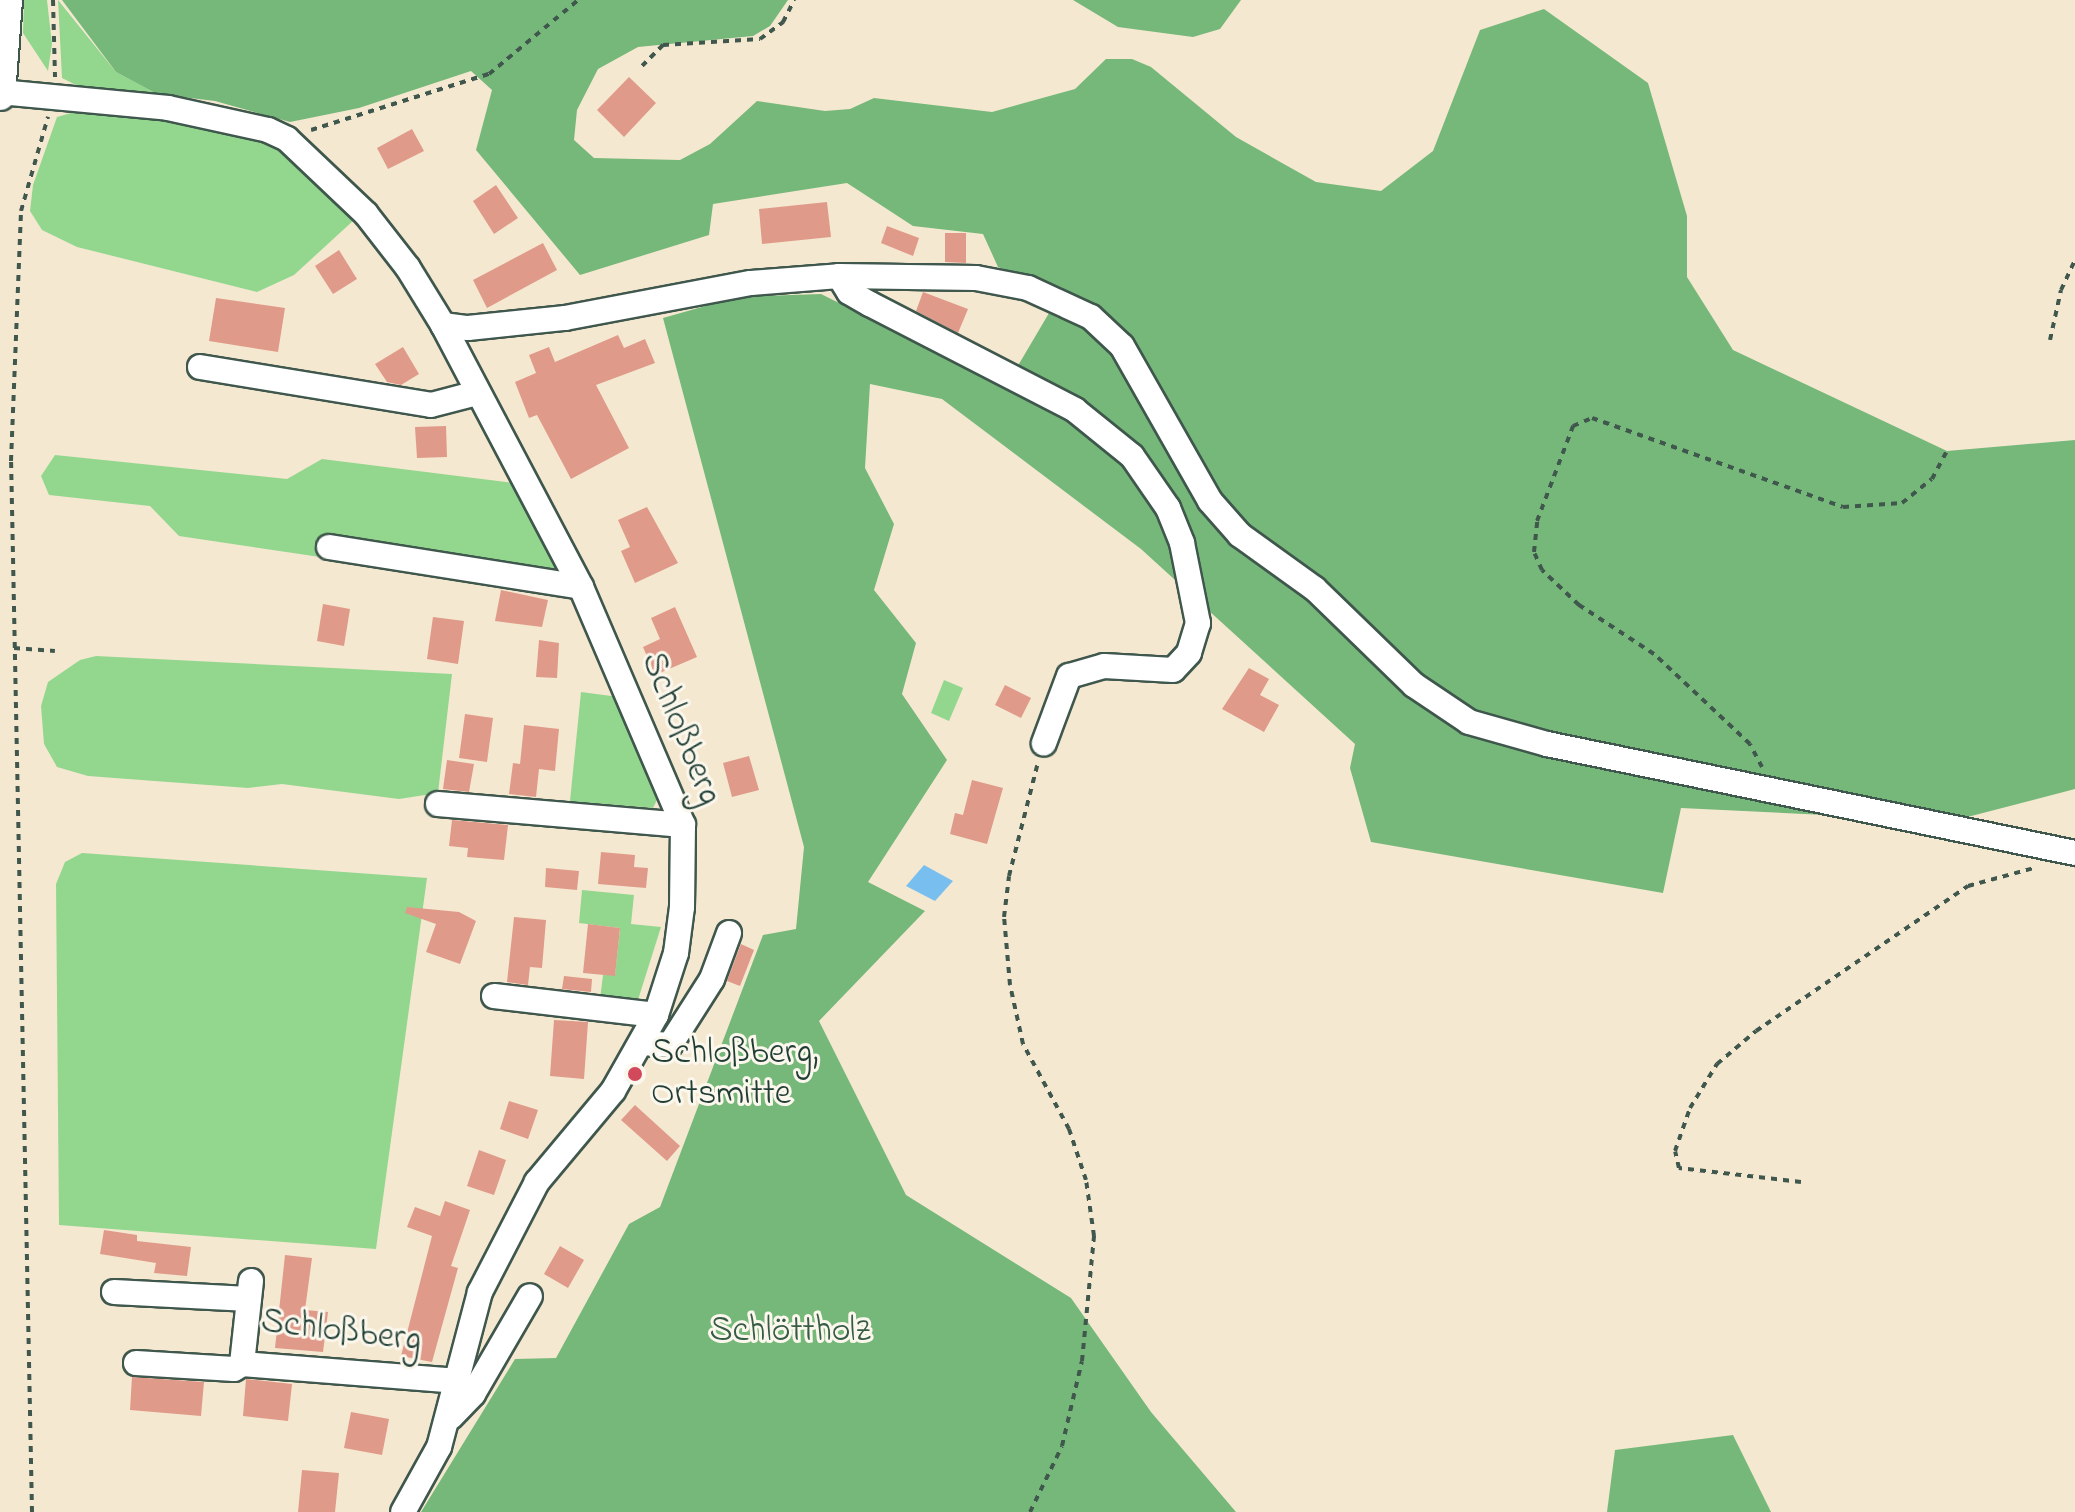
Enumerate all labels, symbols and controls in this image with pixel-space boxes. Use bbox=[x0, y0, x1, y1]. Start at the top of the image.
street label: Schloßberg bbox=[630, 646, 730, 812]
place label: Schloßberg, Ortsmitte bbox=[651, 1031, 818, 1116]
marker: Schloßberg, Ortsmitte bbox=[626, 1065, 644, 1083]
street label: Schloßberg bbox=[258, 1301, 424, 1363]
park label: Schlöttholz bbox=[709, 1310, 871, 1354]

